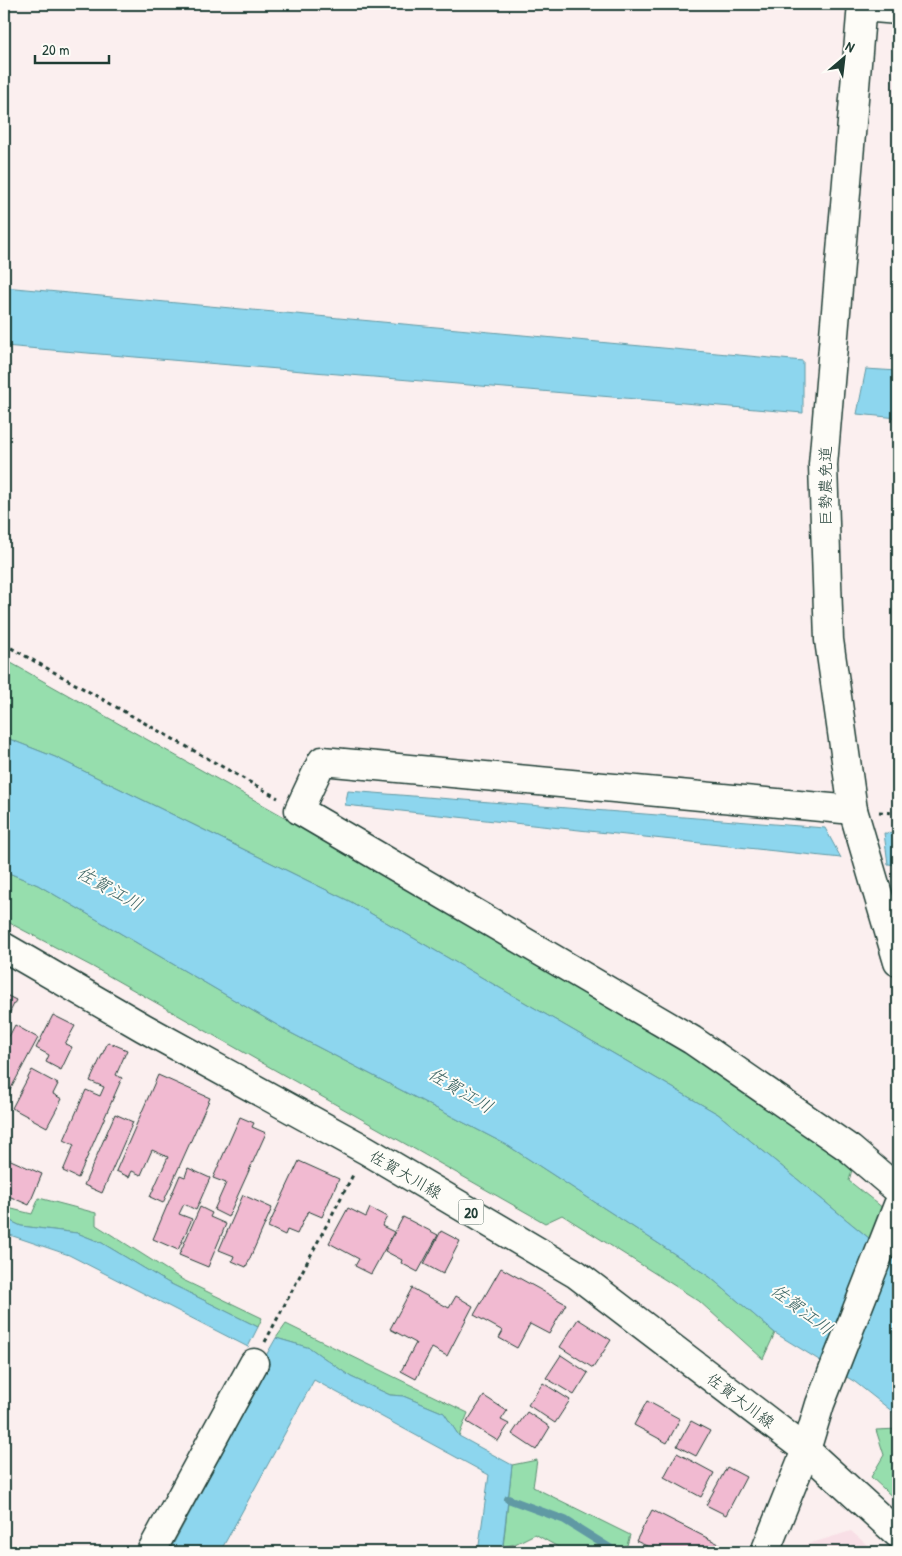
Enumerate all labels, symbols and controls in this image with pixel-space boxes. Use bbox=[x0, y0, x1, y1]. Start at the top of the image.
scale bar bbox=[35, 32, 109, 64]
north arrow bbox=[820, 32, 870, 82]
text: N bbox=[843, 36, 859, 56]
text: 20 m bbox=[42, 39, 69, 60]
street label: 巨勢農免道 bbox=[814, 446, 836, 526]
water label: 佐賀江川 bbox=[72, 860, 148, 916]
water label: 佐賀江川 bbox=[424, 1061, 498, 1119]
street label: 佐賀大川線 bbox=[366, 1144, 446, 1204]
road number: 20 bbox=[458, 1200, 484, 1224]
water label: 佐賀江川 bbox=[766, 1277, 838, 1341]
street label: 佐賀大川線 bbox=[702, 1367, 780, 1433]

